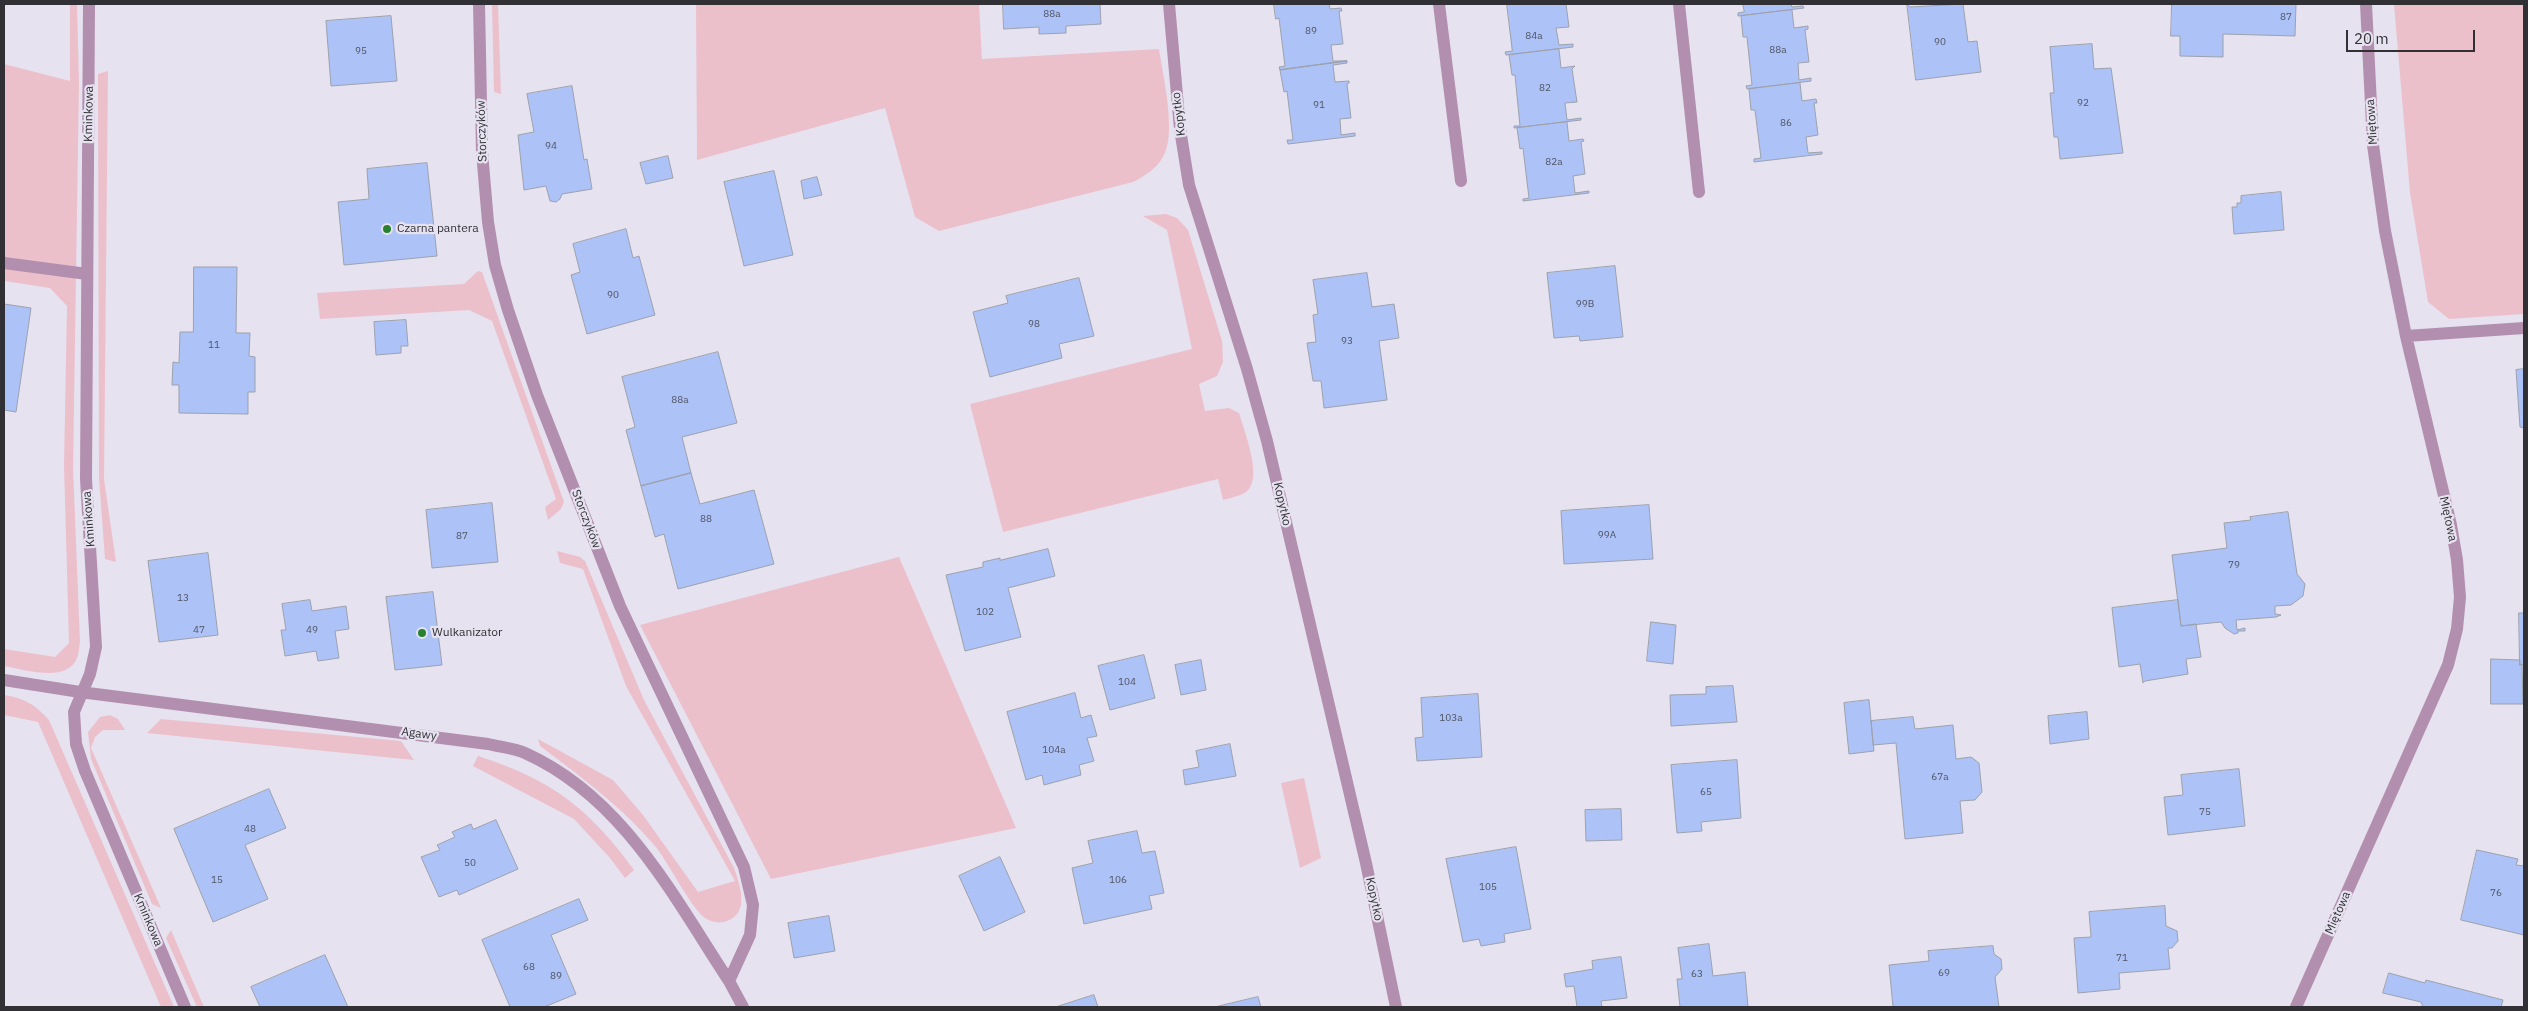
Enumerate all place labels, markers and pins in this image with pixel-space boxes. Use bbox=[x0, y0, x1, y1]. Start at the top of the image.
place label: Czarna pantera bbox=[397, 222, 479, 236]
marker: Czarna pantera bbox=[381, 223, 393, 235]
place label: Wulkanizator bbox=[432, 626, 502, 640]
marker: Wulkanizator bbox=[416, 627, 428, 639]

